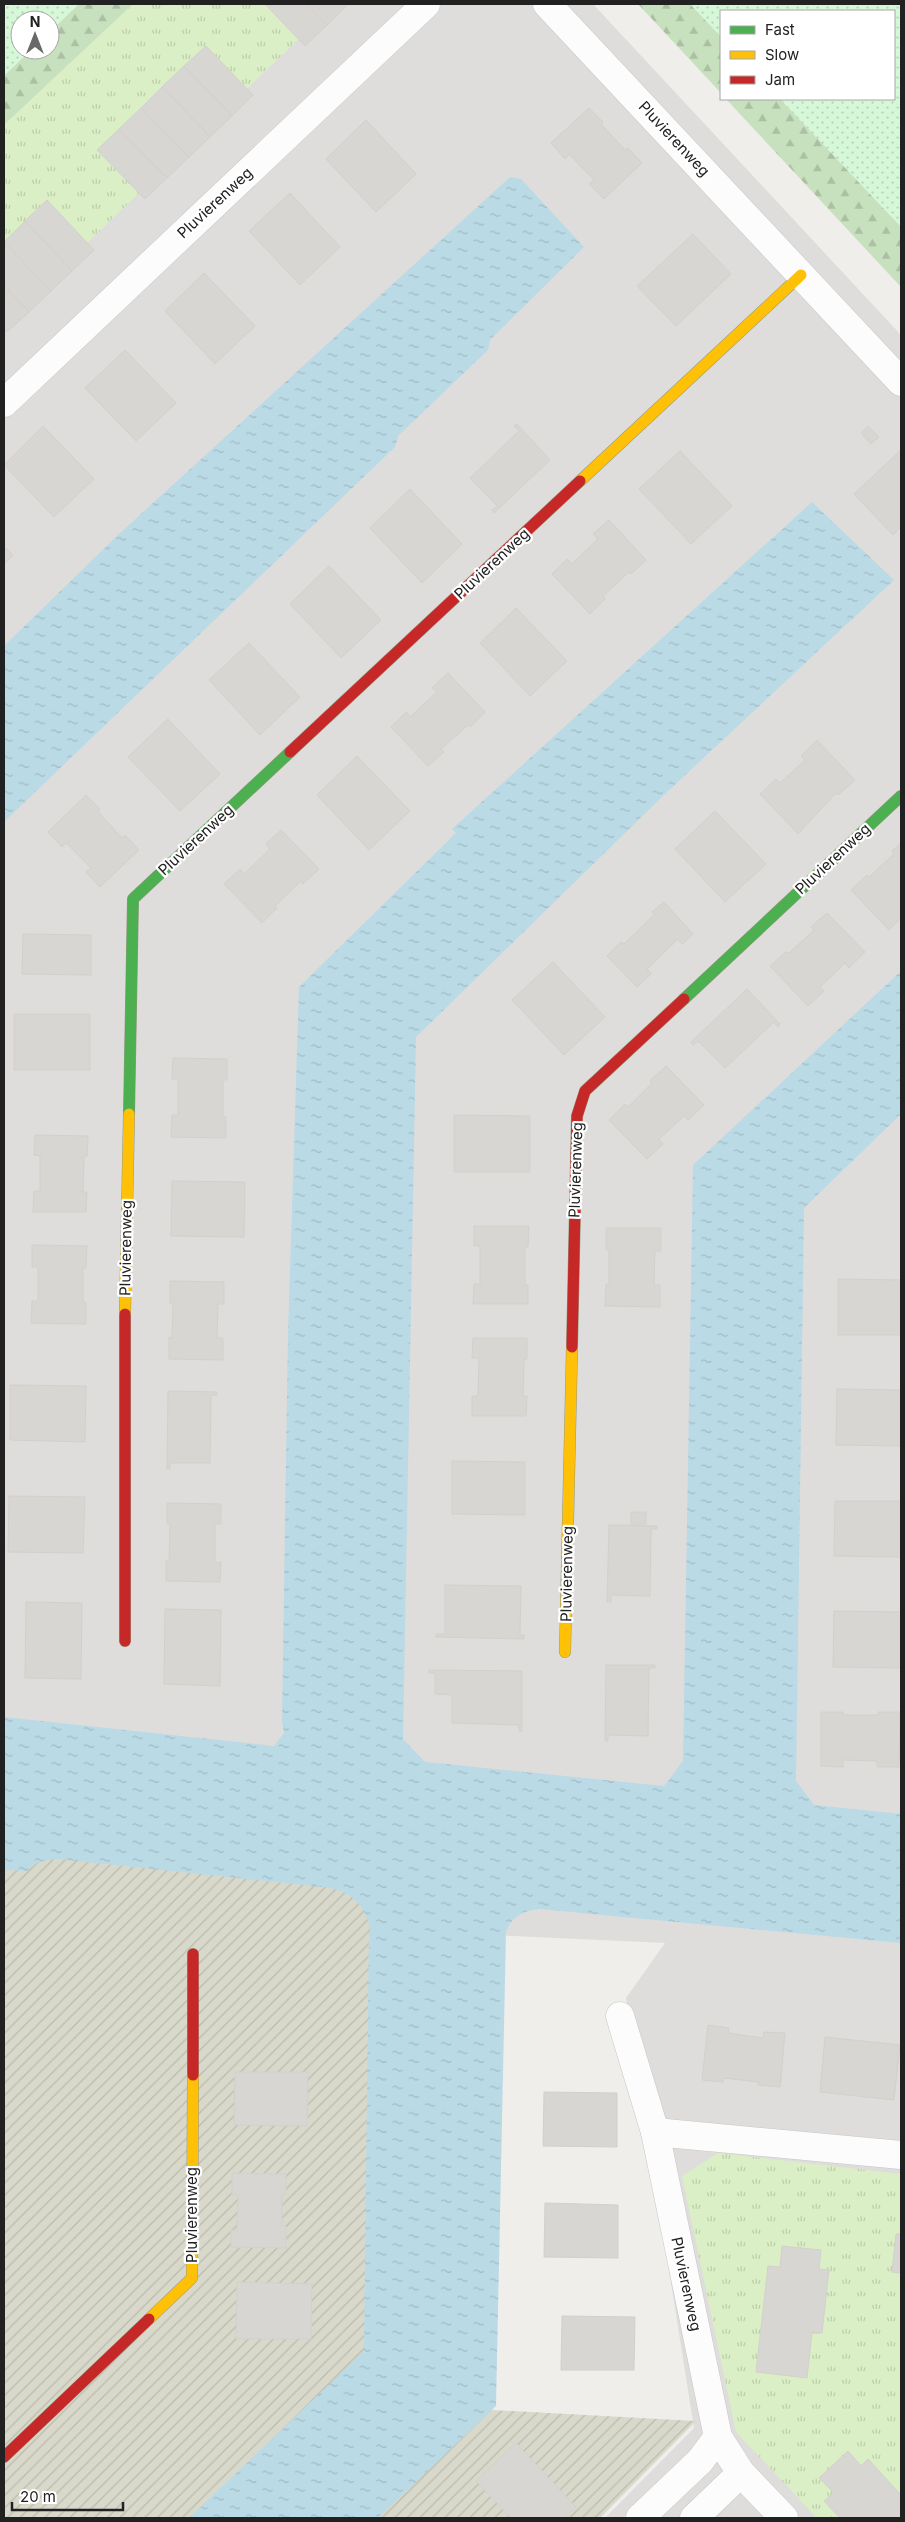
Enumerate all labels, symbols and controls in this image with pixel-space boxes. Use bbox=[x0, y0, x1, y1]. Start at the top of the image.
north arrow bbox=[10, 10, 60, 60]
legend bbox=[720, 10, 895, 100]
text: N bbox=[30, 13, 40, 30]
text: Fast bbox=[765, 20, 795, 39]
text: Slow bbox=[765, 45, 799, 64]
text: Jam bbox=[765, 70, 795, 89]
street label: Pluvierenweg bbox=[635, 97, 714, 180]
street label: Pluvierenweg bbox=[173, 163, 256, 242]
street label: Pluvierenweg bbox=[450, 524, 533, 603]
street label: Pluvierenweg bbox=[154, 800, 237, 879]
street label: Pluvierenweg bbox=[791, 819, 874, 898]
street label: Pluvierenweg bbox=[564, 1122, 587, 1218]
street label: Pluvierenweg bbox=[115, 1200, 136, 1296]
street label: Pluvierenweg bbox=[556, 1526, 577, 1622]
street label: Pluvierenweg bbox=[182, 2167, 201, 2263]
street label: Pluvierenweg bbox=[667, 2235, 706, 2333]
scale bar bbox=[12, 2480, 124, 2512]
text: 20 m bbox=[20, 2487, 56, 2506]

